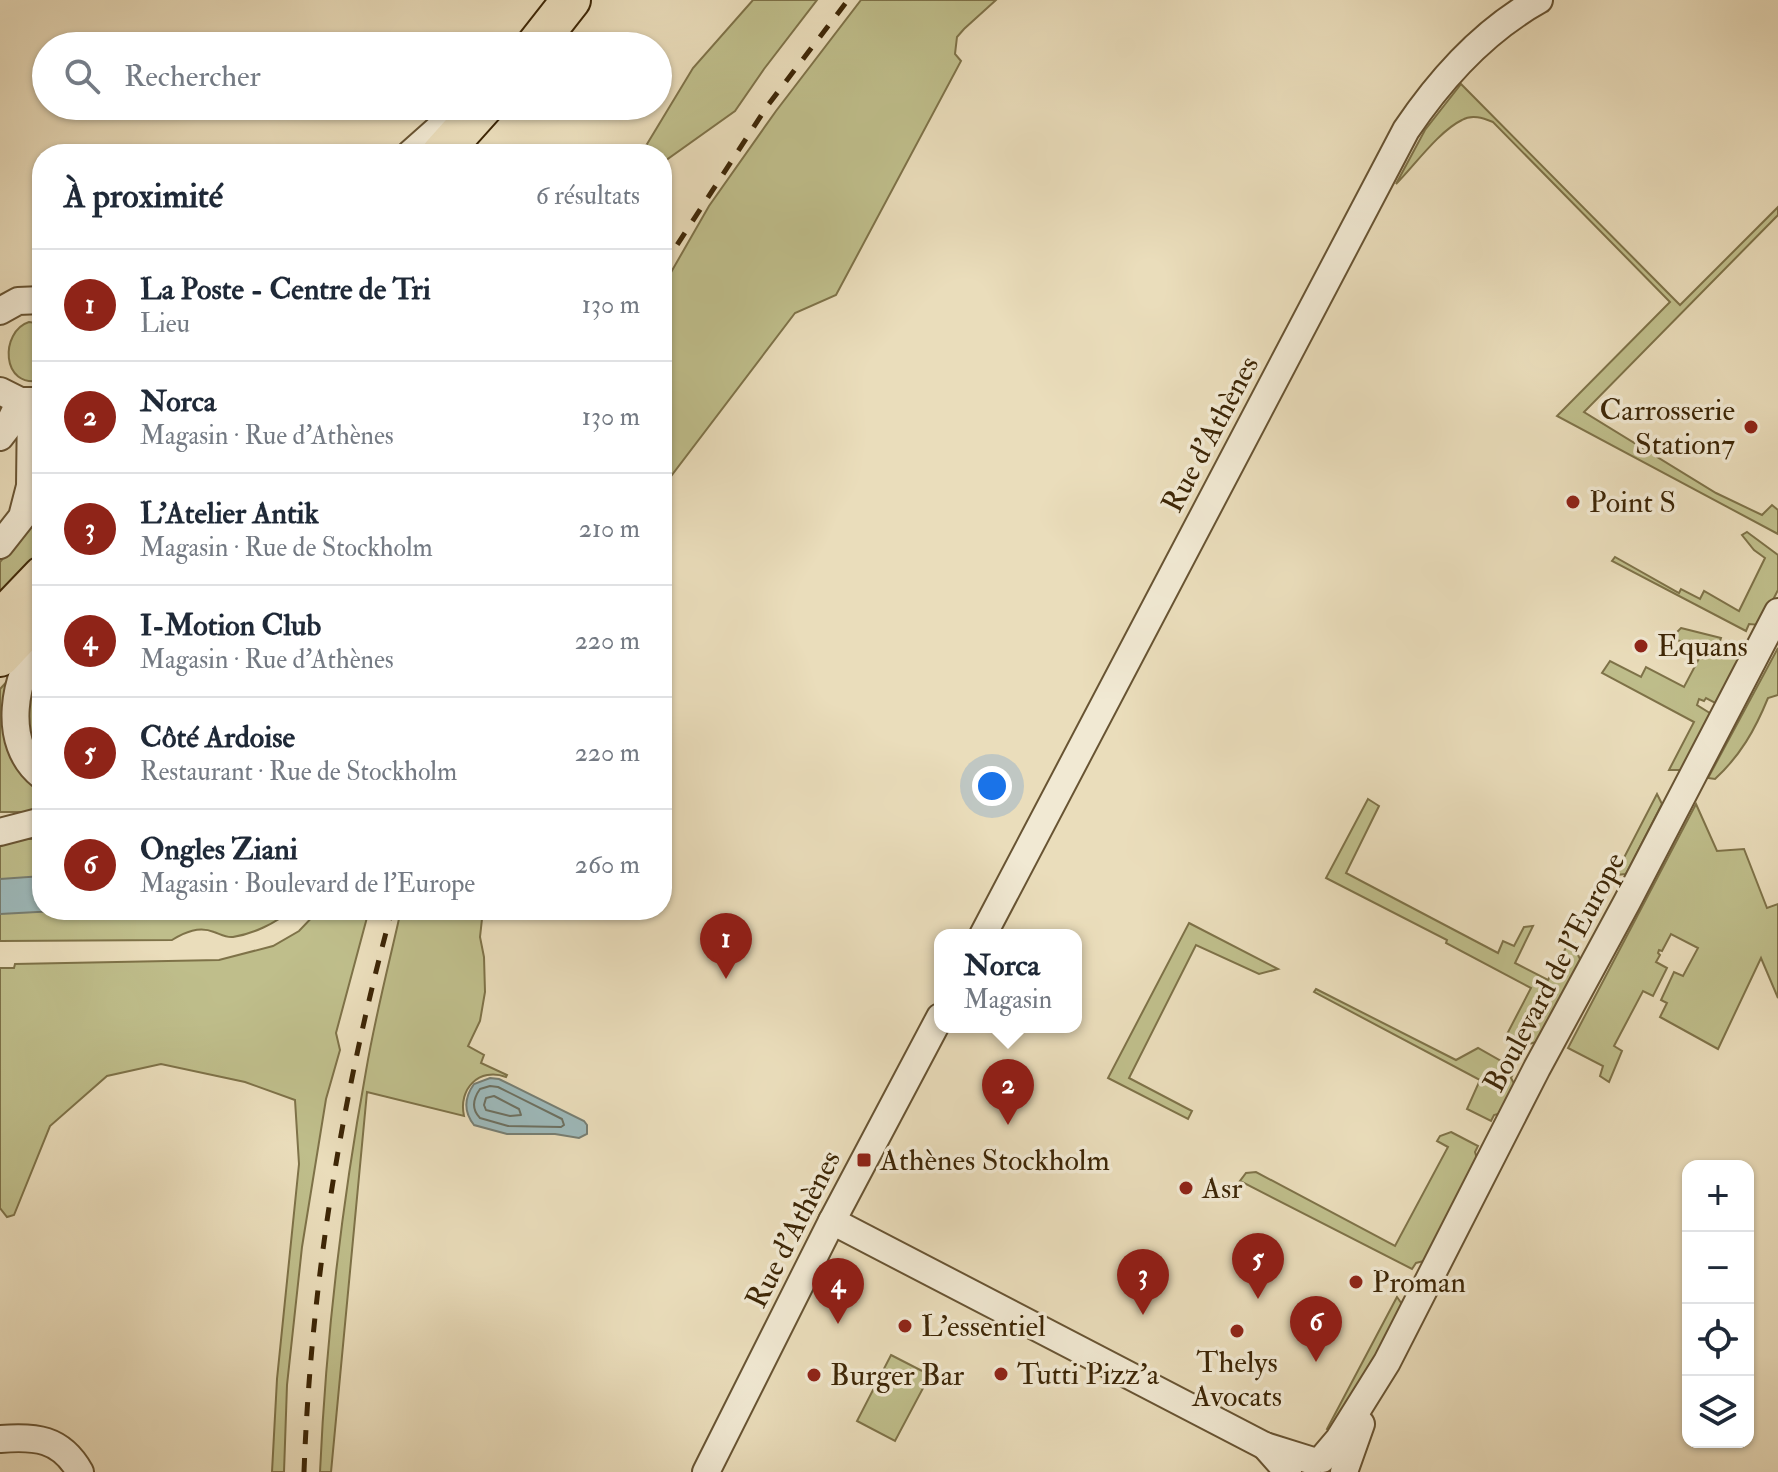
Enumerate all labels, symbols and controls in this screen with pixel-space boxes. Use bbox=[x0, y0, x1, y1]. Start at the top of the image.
search box bbox=[32, 32, 672, 120]
icon: search bbox=[60, 54, 104, 98]
text: Rechercher bbox=[124, 58, 261, 95]
text: À proximité bbox=[64, 175, 223, 218]
text: 6 résultats bbox=[536, 180, 640, 212]
text: La Poste - Centre de Tri bbox=[140, 271, 431, 308]
text: 1 bbox=[85, 289, 95, 321]
text: 130 m bbox=[582, 289, 640, 321]
text: Lieu bbox=[140, 308, 190, 340]
street label: Rue d'Athènes bbox=[1154, 350, 1267, 519]
text: Norca bbox=[140, 383, 216, 420]
place label: Carrosserie Station7 bbox=[1599, 392, 1735, 463]
text: 2 bbox=[83, 401, 97, 433]
text: 130 m bbox=[582, 401, 640, 433]
marker: Carrosserie Station7 bbox=[1742, 418, 1760, 436]
text: Magasin · Rue d'Athènes bbox=[140, 420, 394, 452]
place label: Point S bbox=[1589, 484, 1676, 521]
marker: Point S bbox=[1564, 493, 1582, 511]
text: L'Atelier Antik bbox=[140, 495, 319, 532]
text: 3 bbox=[85, 513, 95, 545]
text: 210 m bbox=[579, 513, 640, 545]
text: Magasin · Rue de Stockholm bbox=[140, 532, 433, 564]
text: I-Motion Club bbox=[140, 607, 321, 644]
text: 4 bbox=[83, 625, 97, 657]
text: 220 m bbox=[575, 625, 640, 657]
place label: Equans bbox=[1657, 628, 1748, 665]
marker: Equans bbox=[1632, 637, 1650, 655]
text: Magasin · Rue d'Athènes bbox=[140, 644, 394, 676]
text: Côté Ardoise bbox=[140, 719, 295, 756]
text: 5 bbox=[84, 737, 96, 769]
text: 220 m bbox=[575, 737, 640, 769]
text: Restaurant · Rue de Stockholm bbox=[140, 756, 457, 788]
your location bbox=[972, 766, 1012, 806]
text: Ongles Ziani bbox=[140, 831, 298, 868]
street label: Boulevard de l'Europe bbox=[1476, 846, 1633, 1098]
text: 6 bbox=[83, 849, 97, 881]
text: 260 m bbox=[575, 849, 640, 881]
text: Magasin · Boulevard de l'Europe bbox=[140, 868, 475, 900]
pin: 1 bbox=[700, 913, 752, 979]
popup bbox=[934, 929, 1082, 1033]
text: Norca bbox=[964, 947, 1040, 984]
text: Magasin bbox=[964, 984, 1052, 1016]
pin: 2 bbox=[982, 1059, 1034, 1125]
place label: Athènes Stockholm bbox=[879, 1142, 1110, 1179]
street label: Rue d'Athènes bbox=[738, 1144, 849, 1314]
marker: Athènes Stockholm bbox=[855, 1151, 873, 1169]
map controls bbox=[1682, 1160, 1754, 1448]
button: + bbox=[1682, 1160, 1754, 1232]
place label: Asr bbox=[1201, 1170, 1243, 1207]
marker: Asr bbox=[1177, 1179, 1195, 1197]
button: − bbox=[1682, 1232, 1754, 1304]
pin: 5 bbox=[1232, 1233, 1284, 1299]
pin: 3 bbox=[1117, 1249, 1169, 1315]
pin: 4 bbox=[812, 1258, 864, 1324]
place label: Proman bbox=[1372, 1264, 1466, 1301]
marker: Proman bbox=[1347, 1273, 1365, 1291]
pin: 6 bbox=[1290, 1296, 1342, 1362]
button: locate bbox=[1682, 1304, 1754, 1376]
place label: L'essentiel bbox=[921, 1308, 1046, 1345]
marker: L'essentiel bbox=[896, 1317, 914, 1335]
marker: Thelys Avocats bbox=[1228, 1322, 1246, 1340]
place label: Thelys Avocats bbox=[1191, 1344, 1282, 1415]
place label: Tutti Pizz'a bbox=[1017, 1356, 1160, 1393]
place label: Burger Bar bbox=[830, 1357, 964, 1394]
marker: Tutti Pizz'a bbox=[992, 1365, 1010, 1383]
marker: Burger Bar bbox=[805, 1366, 823, 1384]
button: layers bbox=[1682, 1376, 1754, 1448]

